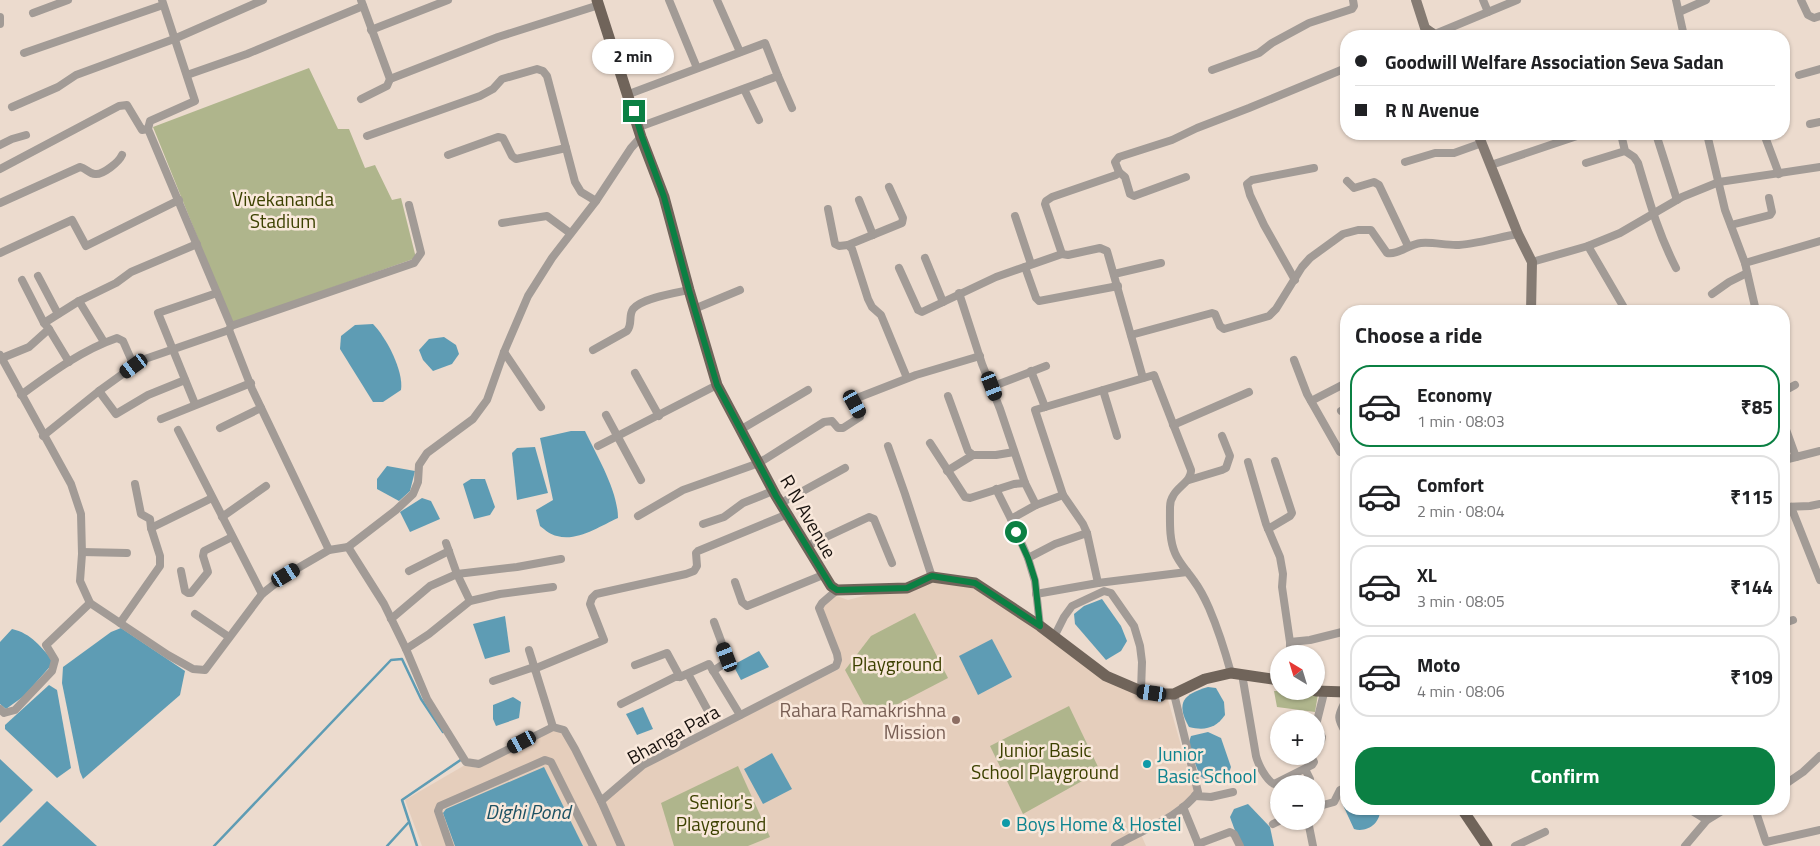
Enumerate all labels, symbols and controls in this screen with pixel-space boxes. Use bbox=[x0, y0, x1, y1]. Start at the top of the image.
callout: 2 min bbox=[593, 38, 675, 74]
text: 2 min bbox=[614, 44, 652, 68]
text: Goodwill Welfare Association Seva Sadan bbox=[1385, 47, 1724, 76]
text: R N Avenue bbox=[1385, 95, 1479, 124]
route end bbox=[623, 100, 645, 122]
park label: Vivekananda Stadium bbox=[232, 184, 334, 235]
text: Choose a ride bbox=[1355, 318, 1482, 352]
car bbox=[117, 351, 150, 381]
car bbox=[979, 369, 1004, 403]
text: Economy bbox=[1417, 380, 1492, 409]
icon: car bbox=[1357, 384, 1402, 429]
car bbox=[841, 387, 868, 421]
text: ₹85 bbox=[1741, 392, 1773, 421]
text: 1 min · 08:03 bbox=[1417, 409, 1505, 433]
street label: R N Avenue bbox=[773, 469, 845, 563]
text: Comfort bbox=[1417, 470, 1484, 499]
icon: car bbox=[1357, 474, 1402, 519]
text: ₹115 bbox=[1730, 482, 1773, 511]
text: 2 min · 08:04 bbox=[1417, 499, 1505, 523]
route start bbox=[1005, 521, 1027, 543]
text: XL bbox=[1417, 560, 1437, 589]
car bbox=[269, 561, 302, 589]
icon: car bbox=[1357, 564, 1402, 609]
text: ₹144 bbox=[1730, 572, 1773, 601]
text: 3 min · 08:05 bbox=[1417, 589, 1505, 613]
car bbox=[714, 640, 739, 674]
north arrow bbox=[1270, 645, 1325, 700]
map controls bbox=[1270, 645, 1325, 830]
park label: Playground bbox=[852, 649, 942, 678]
text: Moto bbox=[1417, 650, 1460, 679]
icon: car bbox=[1357, 654, 1402, 699]
text: ₹109 bbox=[1730, 662, 1773, 691]
text: 4 min · 08:06 bbox=[1417, 679, 1505, 703]
car bbox=[1136, 683, 1167, 703]
place label: Rahara Ramakrishna Mission bbox=[780, 695, 946, 746]
street label: Bhanga Para bbox=[621, 696, 725, 771]
button: + bbox=[1270, 710, 1325, 765]
marker: Rahara Ramakrishna Mission bbox=[950, 714, 962, 726]
car bbox=[505, 728, 538, 756]
park label: Junior Basic School Playground bbox=[971, 735, 1119, 786]
place label: Junior Basic School bbox=[1157, 739, 1257, 790]
button: Confirm bbox=[1355, 747, 1775, 805]
marker: Junior Basic School bbox=[1141, 758, 1153, 770]
button: − bbox=[1270, 775, 1325, 830]
park label: Senior's Playground bbox=[676, 787, 766, 838]
water label: Dighi Pond bbox=[486, 796, 572, 827]
place label: Boys Home & Hostel bbox=[1016, 809, 1182, 838]
marker: Boys Home & Hostel bbox=[1000, 817, 1012, 829]

